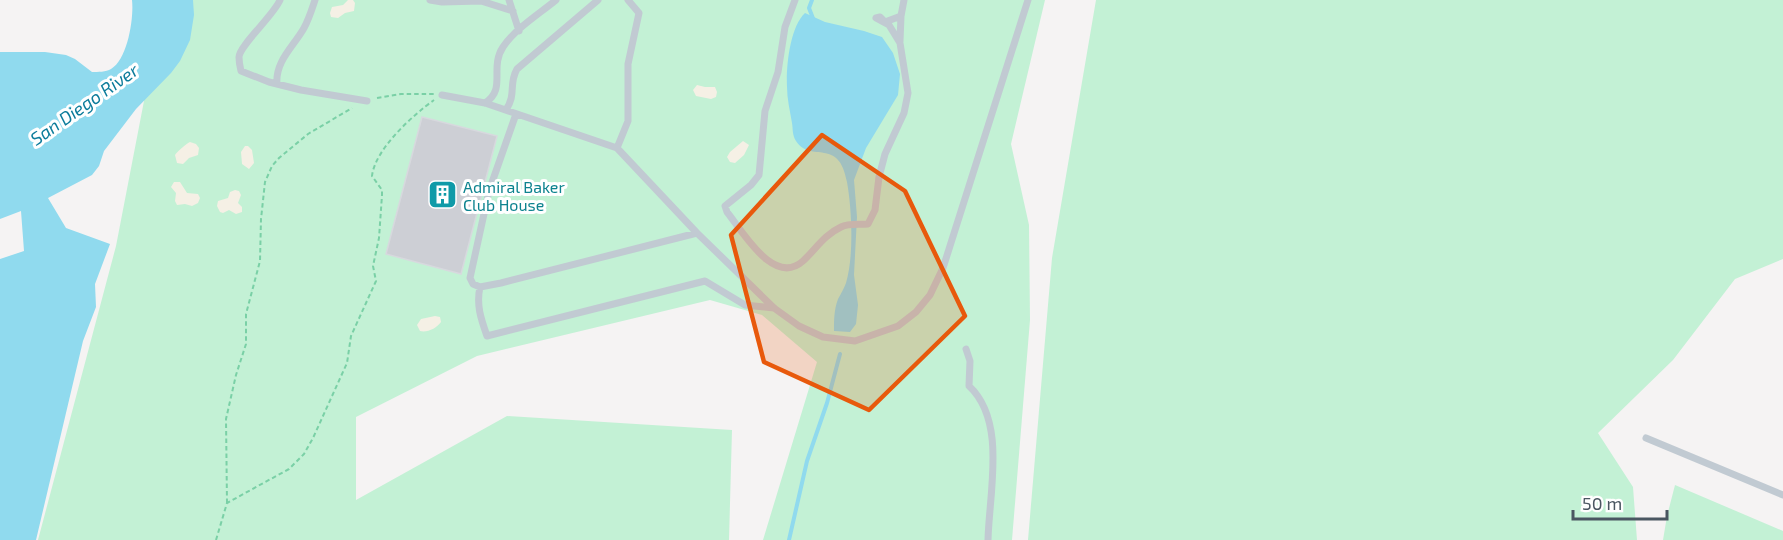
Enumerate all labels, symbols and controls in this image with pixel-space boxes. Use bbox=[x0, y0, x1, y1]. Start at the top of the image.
water label: San Diego River bbox=[26, 58, 143, 150]
place label: Admiral Baker Club House bbox=[463, 177, 565, 214]
building icon: Admiral Baker Club House bbox=[426, 179, 458, 211]
scale bar bbox=[1573, 483, 1668, 521]
text: 50 m bbox=[1582, 492, 1622, 514]

